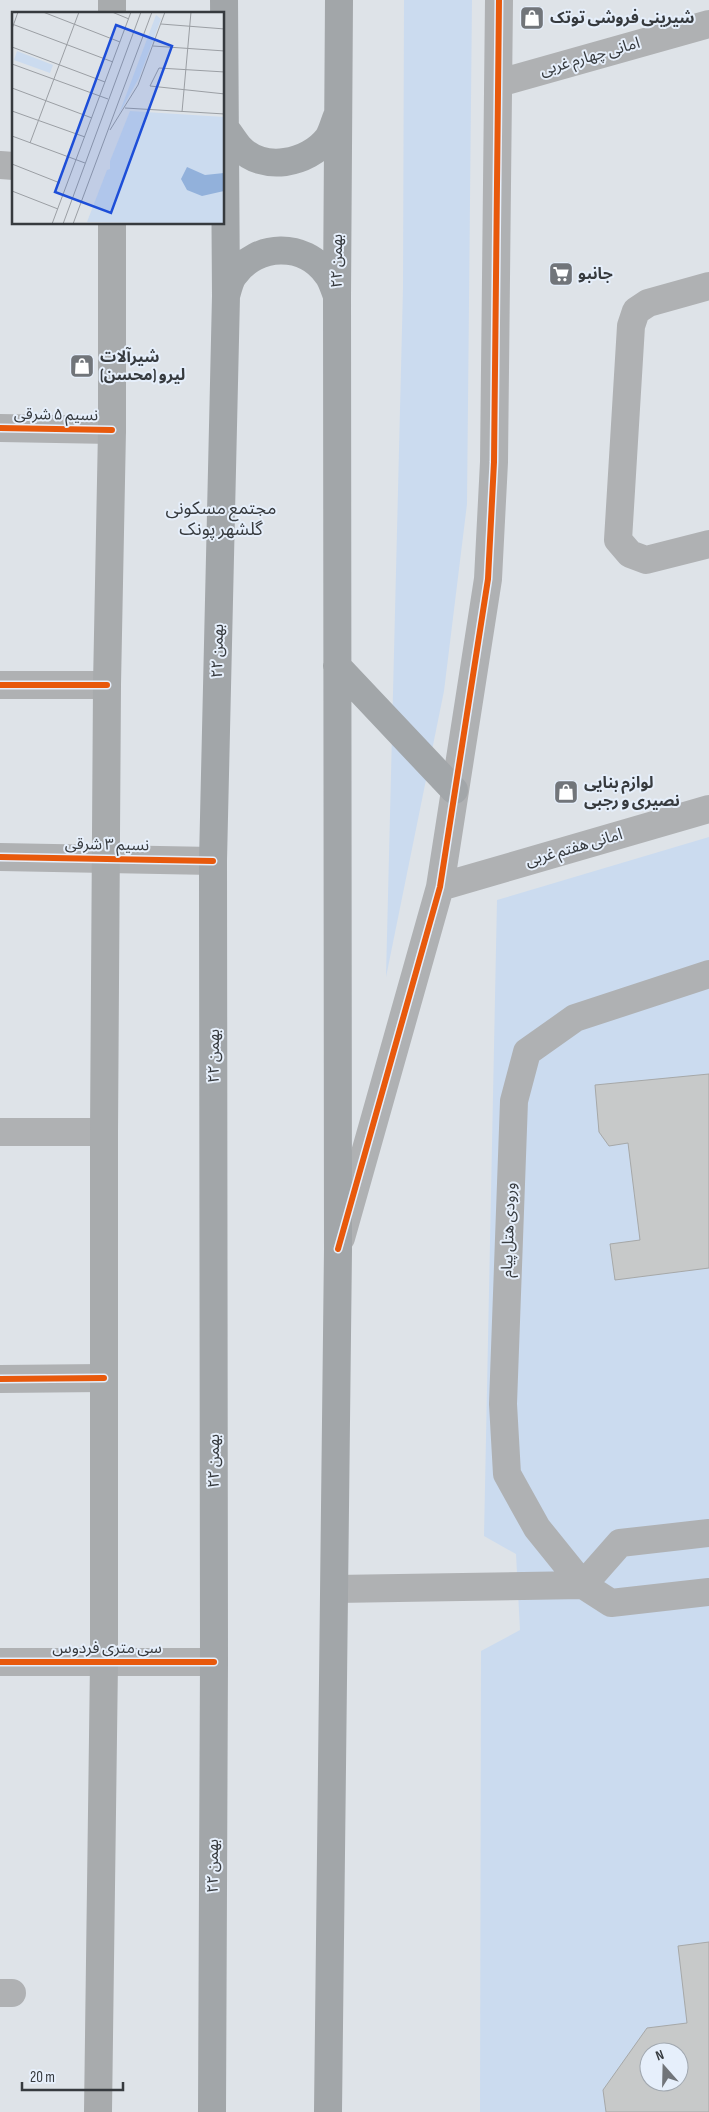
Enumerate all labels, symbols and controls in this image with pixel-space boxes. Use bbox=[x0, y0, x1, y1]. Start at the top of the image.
shop icon: شیرینی فروشی توتک bbox=[519, 5, 545, 31]
place label: شیرینی فروشی توتک bbox=[550, 8, 695, 28]
inset map bbox=[12, 12, 225, 225]
street label: امانی چهارم غربی bbox=[538, 34, 643, 82]
street label: ۲۲ بهمن bbox=[328, 234, 347, 288]
supermarket icon: جانبو bbox=[548, 261, 574, 287]
place label: جانبو bbox=[578, 265, 613, 284]
place label: شیرآلات لیرو (محسن) bbox=[100, 346, 185, 385]
shop icon: شیرآلات لیرو (محسن) bbox=[69, 353, 95, 379]
street label: نسیم ۵ شرقی bbox=[14, 405, 98, 427]
district label: مجتمع مسکونی گلشهر پونک bbox=[166, 498, 276, 540]
street label: ۲۲ بهمن bbox=[208, 624, 228, 678]
place label: لوازم بنایی نصیری و رجبی bbox=[584, 774, 680, 811]
shop icon: لوازم بنایی نصیری و رجبی bbox=[553, 779, 579, 805]
street label: امانی هفتم غربی bbox=[523, 825, 625, 873]
street label: نسیم ۳ شرقی bbox=[65, 835, 149, 857]
street label: ۲۲ بهمن bbox=[205, 1029, 224, 1083]
street label: ورودی هتل پیام bbox=[498, 1182, 522, 1278]
street label: ۲۲ بهمن bbox=[205, 1434, 224, 1488]
street label: سی متری فردوس bbox=[52, 1639, 162, 1658]
street label: ۲۲ بهمن bbox=[204, 1839, 223, 1893]
north arrow bbox=[639, 2042, 689, 2092]
text: N bbox=[653, 2046, 666, 2065]
scale bar bbox=[22, 2060, 124, 2092]
text: 20 m bbox=[30, 2068, 55, 2087]

